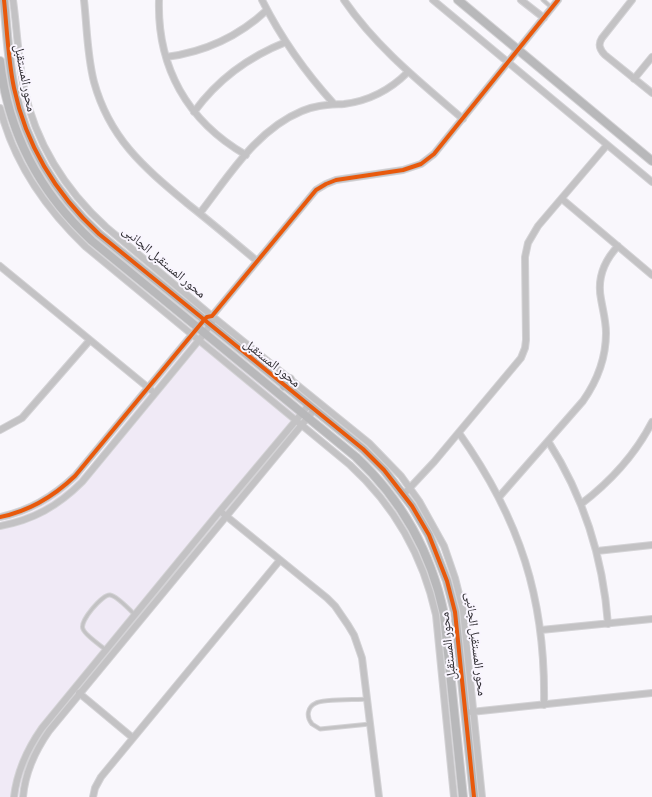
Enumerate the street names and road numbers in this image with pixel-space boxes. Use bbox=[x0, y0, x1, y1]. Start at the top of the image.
street label: محور المستقبل bbox=[11, 43, 39, 113]
street label: محور المستقبل الجانبى bbox=[119, 222, 209, 302]
street label: محور المستقبل bbox=[240, 335, 304, 391]
street label: محور المستقبل الجانبى bbox=[462, 591, 490, 697]
street label: محور المستقبل bbox=[437, 611, 459, 681]

